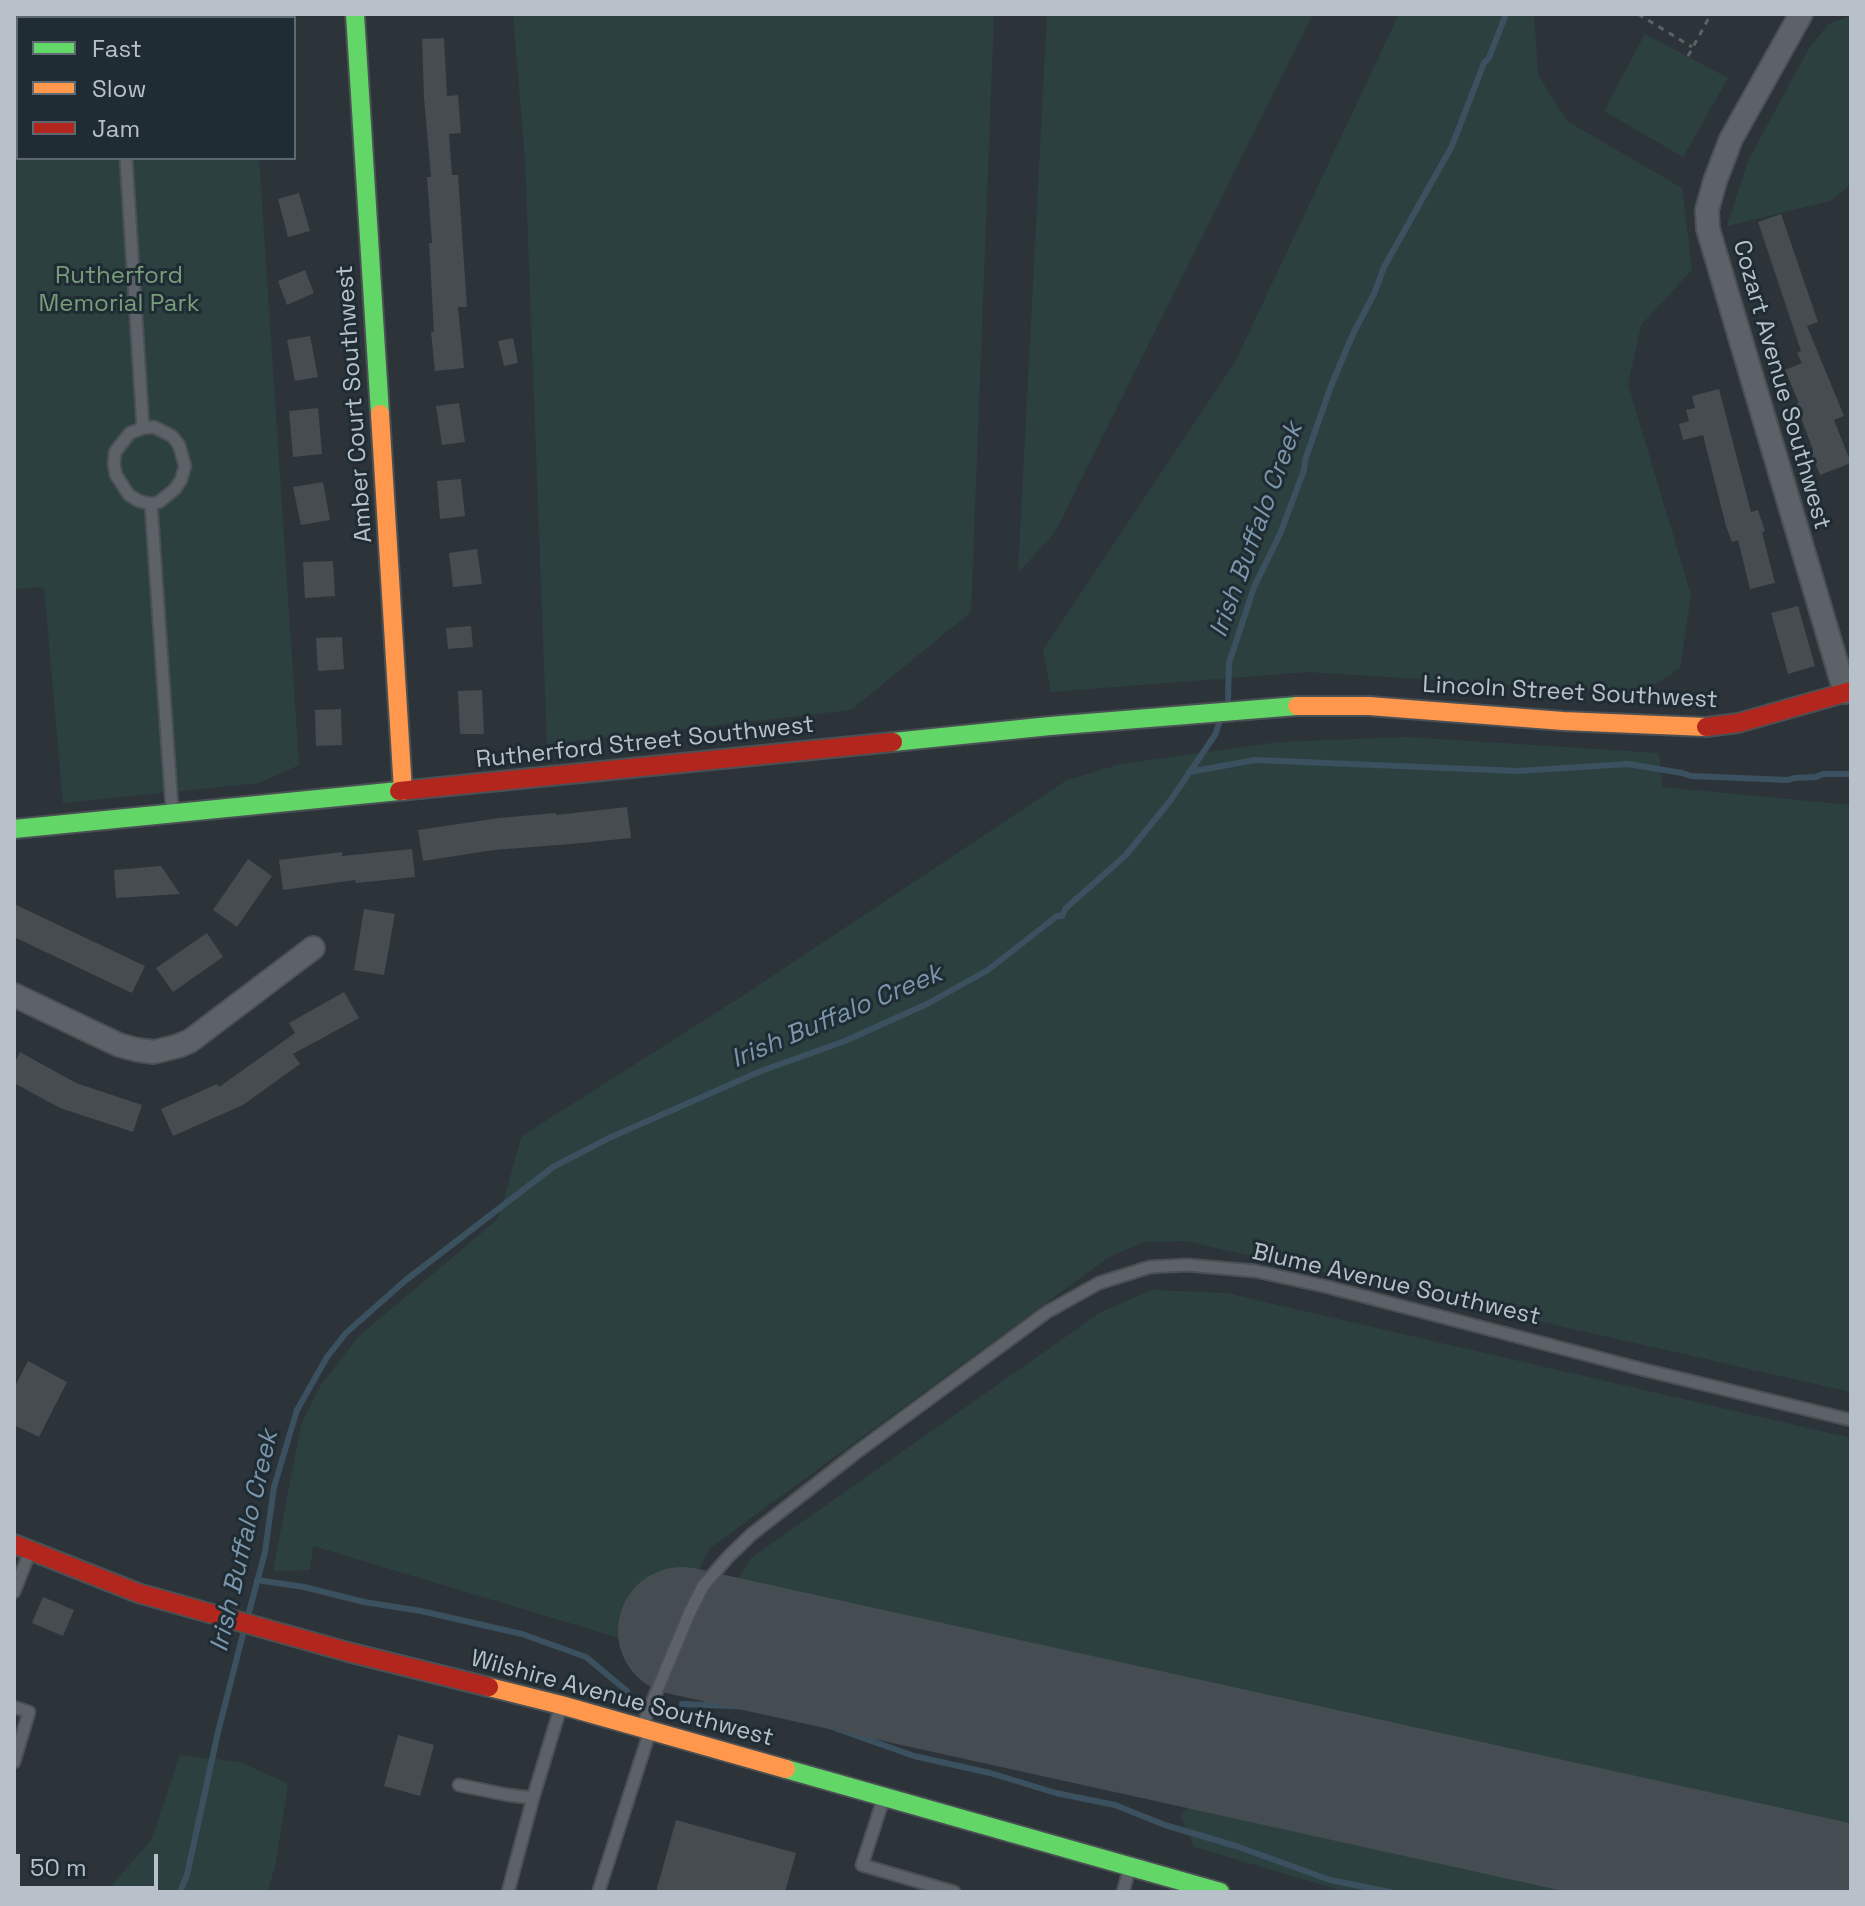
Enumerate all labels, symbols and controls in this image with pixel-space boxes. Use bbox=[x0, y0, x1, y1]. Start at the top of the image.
legend bbox=[16, 16, 296, 160]
text: Fast bbox=[92, 33, 142, 64]
text: Slow bbox=[92, 73, 146, 104]
text: Jam bbox=[92, 113, 140, 144]
street label: Cozart Avenue Southwest bbox=[1726, 237, 1836, 533]
park label: Rutherford Memorial Park bbox=[38, 262, 200, 318]
street label: Amber Court Southwest bbox=[331, 264, 379, 544]
water label: Irish Buffalo Creek bbox=[1204, 418, 1310, 642]
street label: Lincoln Street Southwest bbox=[1422, 671, 1718, 715]
street label: Rutherford Street Southwest bbox=[474, 711, 816, 775]
water label: Irish Buffalo Creek bbox=[727, 958, 947, 1076]
street label: Blume Avenue Southwest bbox=[1249, 1238, 1543, 1332]
water label: Irish Buffalo Creek bbox=[204, 1427, 286, 1655]
street label: Wilshire Avenue Southwest bbox=[467, 1645, 777, 1753]
scale bar bbox=[20, 1838, 162, 1888]
text: 50 m bbox=[30, 1852, 87, 1883]

